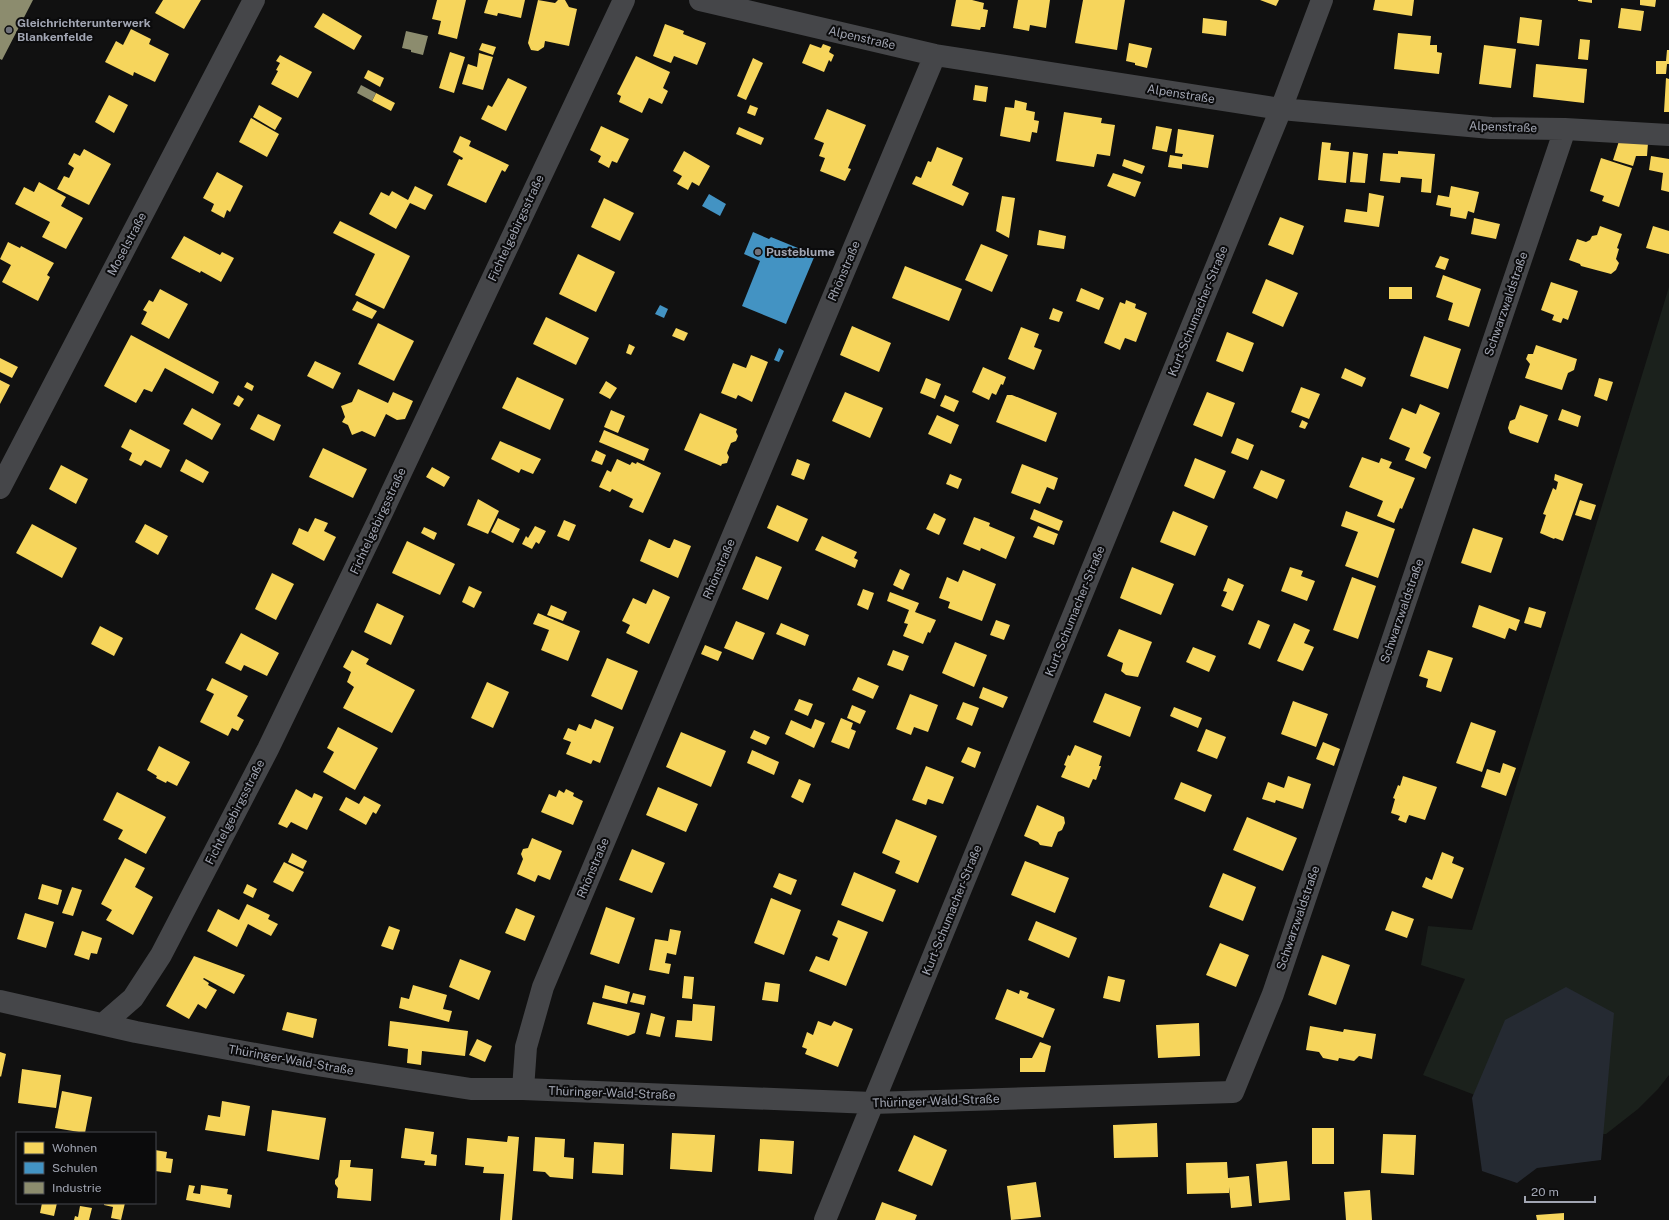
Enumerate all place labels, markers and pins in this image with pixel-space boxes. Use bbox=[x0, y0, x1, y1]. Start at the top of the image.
place label: Gleichrichterunterwerk Blankenfelde bbox=[17, 16, 151, 44]
marker: Gleichrichterunterwerk Blankenfelde bbox=[4, 25, 14, 35]
place label: Pusteblume bbox=[766, 245, 835, 259]
marker: Pusteblume bbox=[753, 247, 763, 257]

